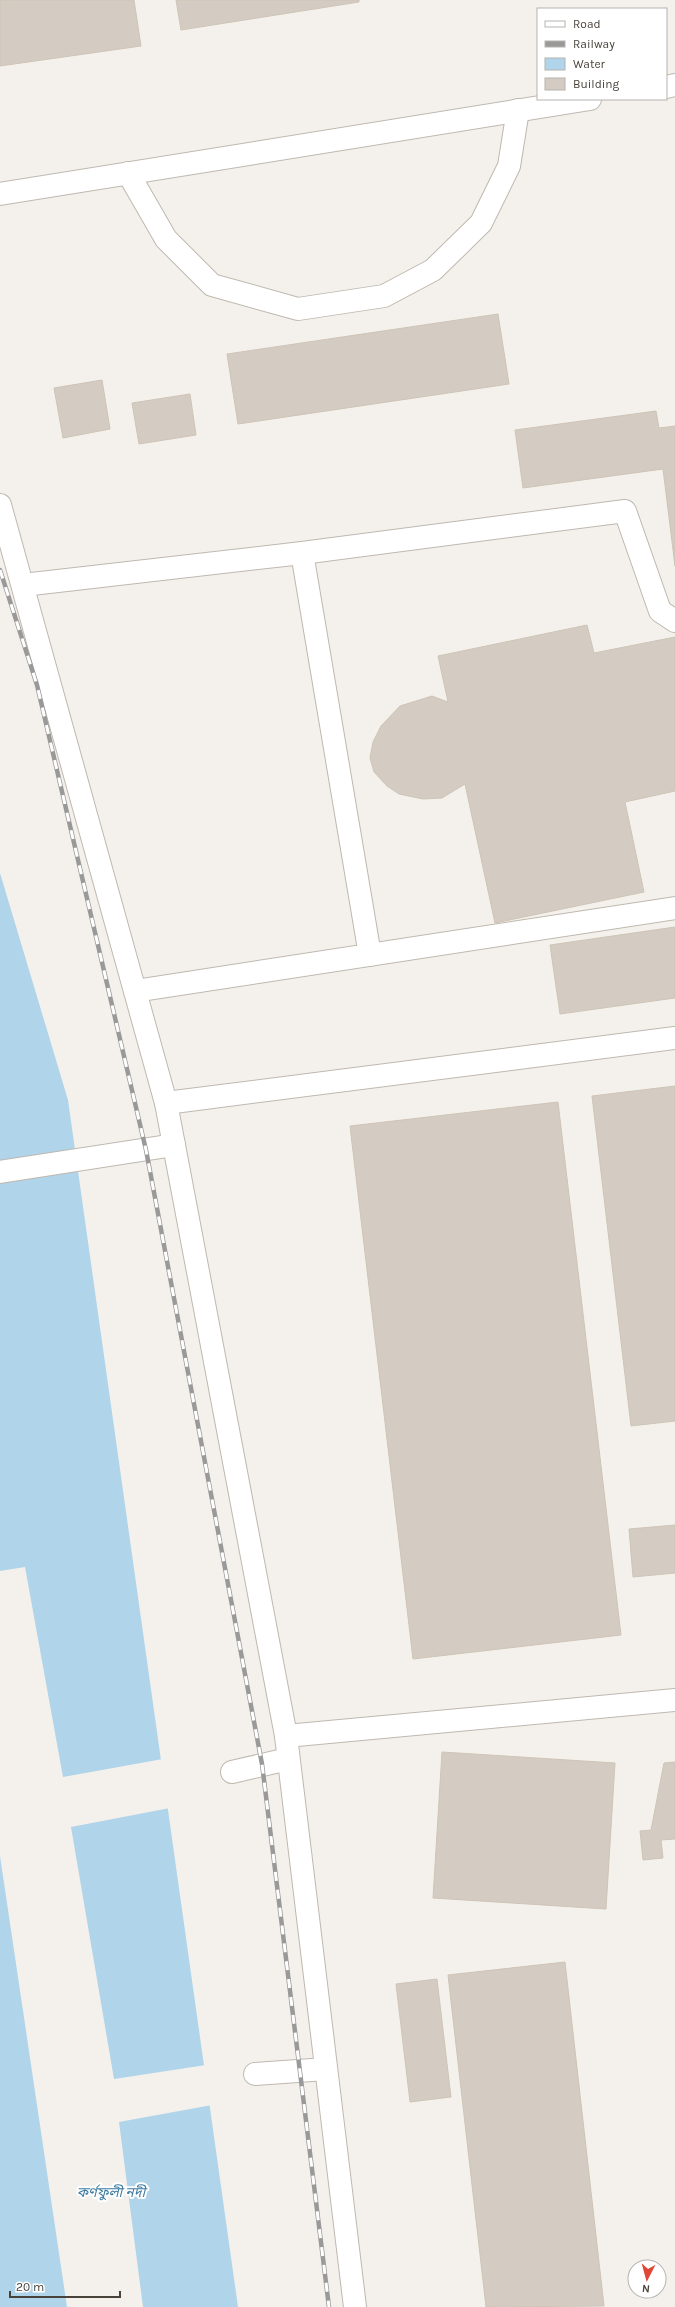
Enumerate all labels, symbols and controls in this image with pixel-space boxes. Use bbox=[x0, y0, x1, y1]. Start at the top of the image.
legend bbox=[537, 8, 667, 100]
text: Road bbox=[573, 17, 601, 31]
text: Railway bbox=[573, 37, 615, 51]
text: Water bbox=[573, 57, 606, 71]
text: Building bbox=[573, 77, 620, 91]
water label: কর্ণফুলী নদী bbox=[77, 2184, 149, 2201]
north arrow bbox=[627, 2259, 667, 2299]
scale bar bbox=[10, 2273, 120, 2299]
text: 20 m bbox=[16, 2280, 44, 2294]
text: N bbox=[641, 2282, 651, 2295]

